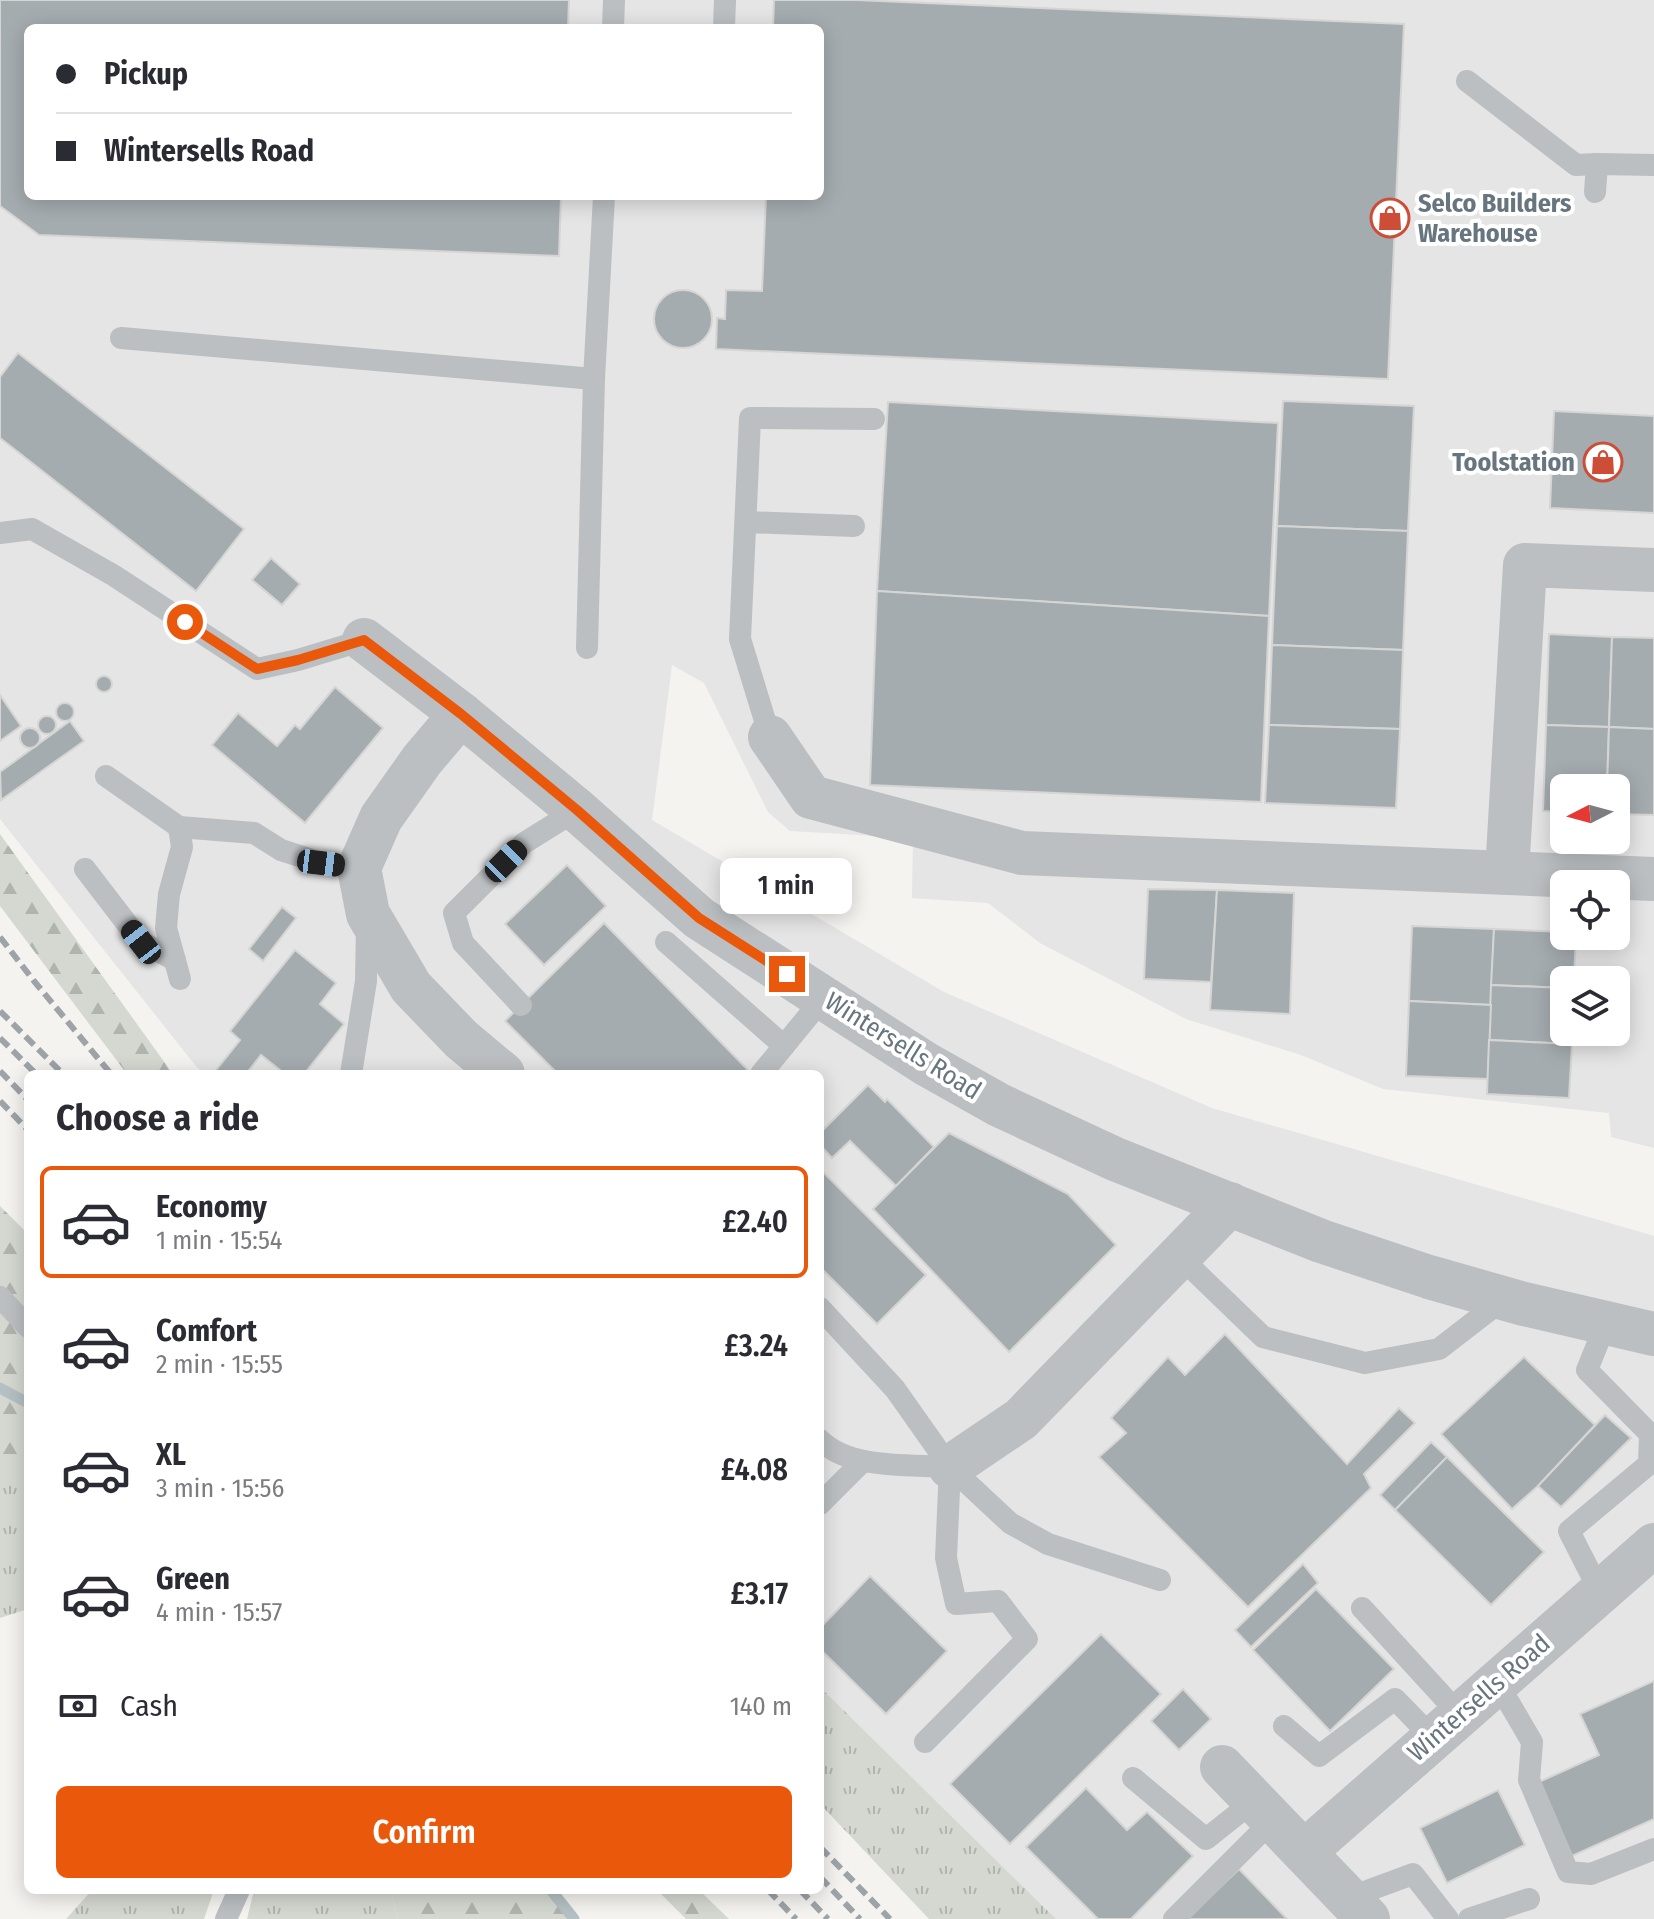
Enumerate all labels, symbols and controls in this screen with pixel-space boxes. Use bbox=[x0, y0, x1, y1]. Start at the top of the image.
text: Pickup bbox=[104, 56, 188, 92]
text: Wintersells Road bbox=[104, 133, 314, 169]
place label: Selco Builders Warehouse bbox=[1418, 188, 1571, 249]
shop icon: Selco Builders Warehouse bbox=[1369, 197, 1411, 239]
shop icon: Toolstation bbox=[1582, 441, 1624, 483]
place label: Toolstation bbox=[1452, 447, 1575, 478]
route start bbox=[167, 604, 203, 640]
north arrow bbox=[1550, 774, 1630, 854]
map controls bbox=[1550, 774, 1630, 1046]
car bbox=[481, 836, 531, 886]
car bbox=[296, 848, 346, 878]
callout: 1 min bbox=[721, 858, 853, 914]
text: 1 min bbox=[758, 870, 814, 901]
button: locate bbox=[1550, 870, 1630, 950]
car bbox=[117, 916, 165, 968]
route end bbox=[769, 956, 805, 992]
button: layers bbox=[1550, 966, 1630, 1046]
street label: Wintersells Road bbox=[819, 986, 987, 1106]
text: Choose a ride bbox=[56, 1096, 259, 1140]
icon: car bbox=[60, 1186, 132, 1258]
text: Economy bbox=[156, 1189, 267, 1225]
text: £2.40 bbox=[722, 1204, 788, 1240]
text: 1 min · 15:54 bbox=[156, 1225, 282, 1256]
icon: car bbox=[60, 1310, 132, 1382]
text: Comfort bbox=[156, 1313, 257, 1349]
text: £3.24 bbox=[724, 1328, 788, 1364]
text: 2 min · 15:55 bbox=[156, 1349, 283, 1380]
icon: car bbox=[60, 1434, 132, 1506]
text: XL bbox=[156, 1437, 186, 1473]
text: £4.08 bbox=[721, 1452, 788, 1488]
text: 3 min · 15:56 bbox=[156, 1473, 284, 1504]
icon: car bbox=[60, 1558, 132, 1630]
text: Green bbox=[156, 1561, 230, 1597]
text: £3.17 bbox=[730, 1576, 788, 1612]
text: 4 min · 15:57 bbox=[156, 1597, 282, 1628]
street label: Wintersells Road bbox=[1402, 1628, 1556, 1768]
icon: cash bbox=[56, 1684, 100, 1728]
text: Cash bbox=[120, 1688, 178, 1724]
text: 140 m bbox=[730, 1691, 792, 1722]
button: Confirm bbox=[56, 1786, 792, 1878]

